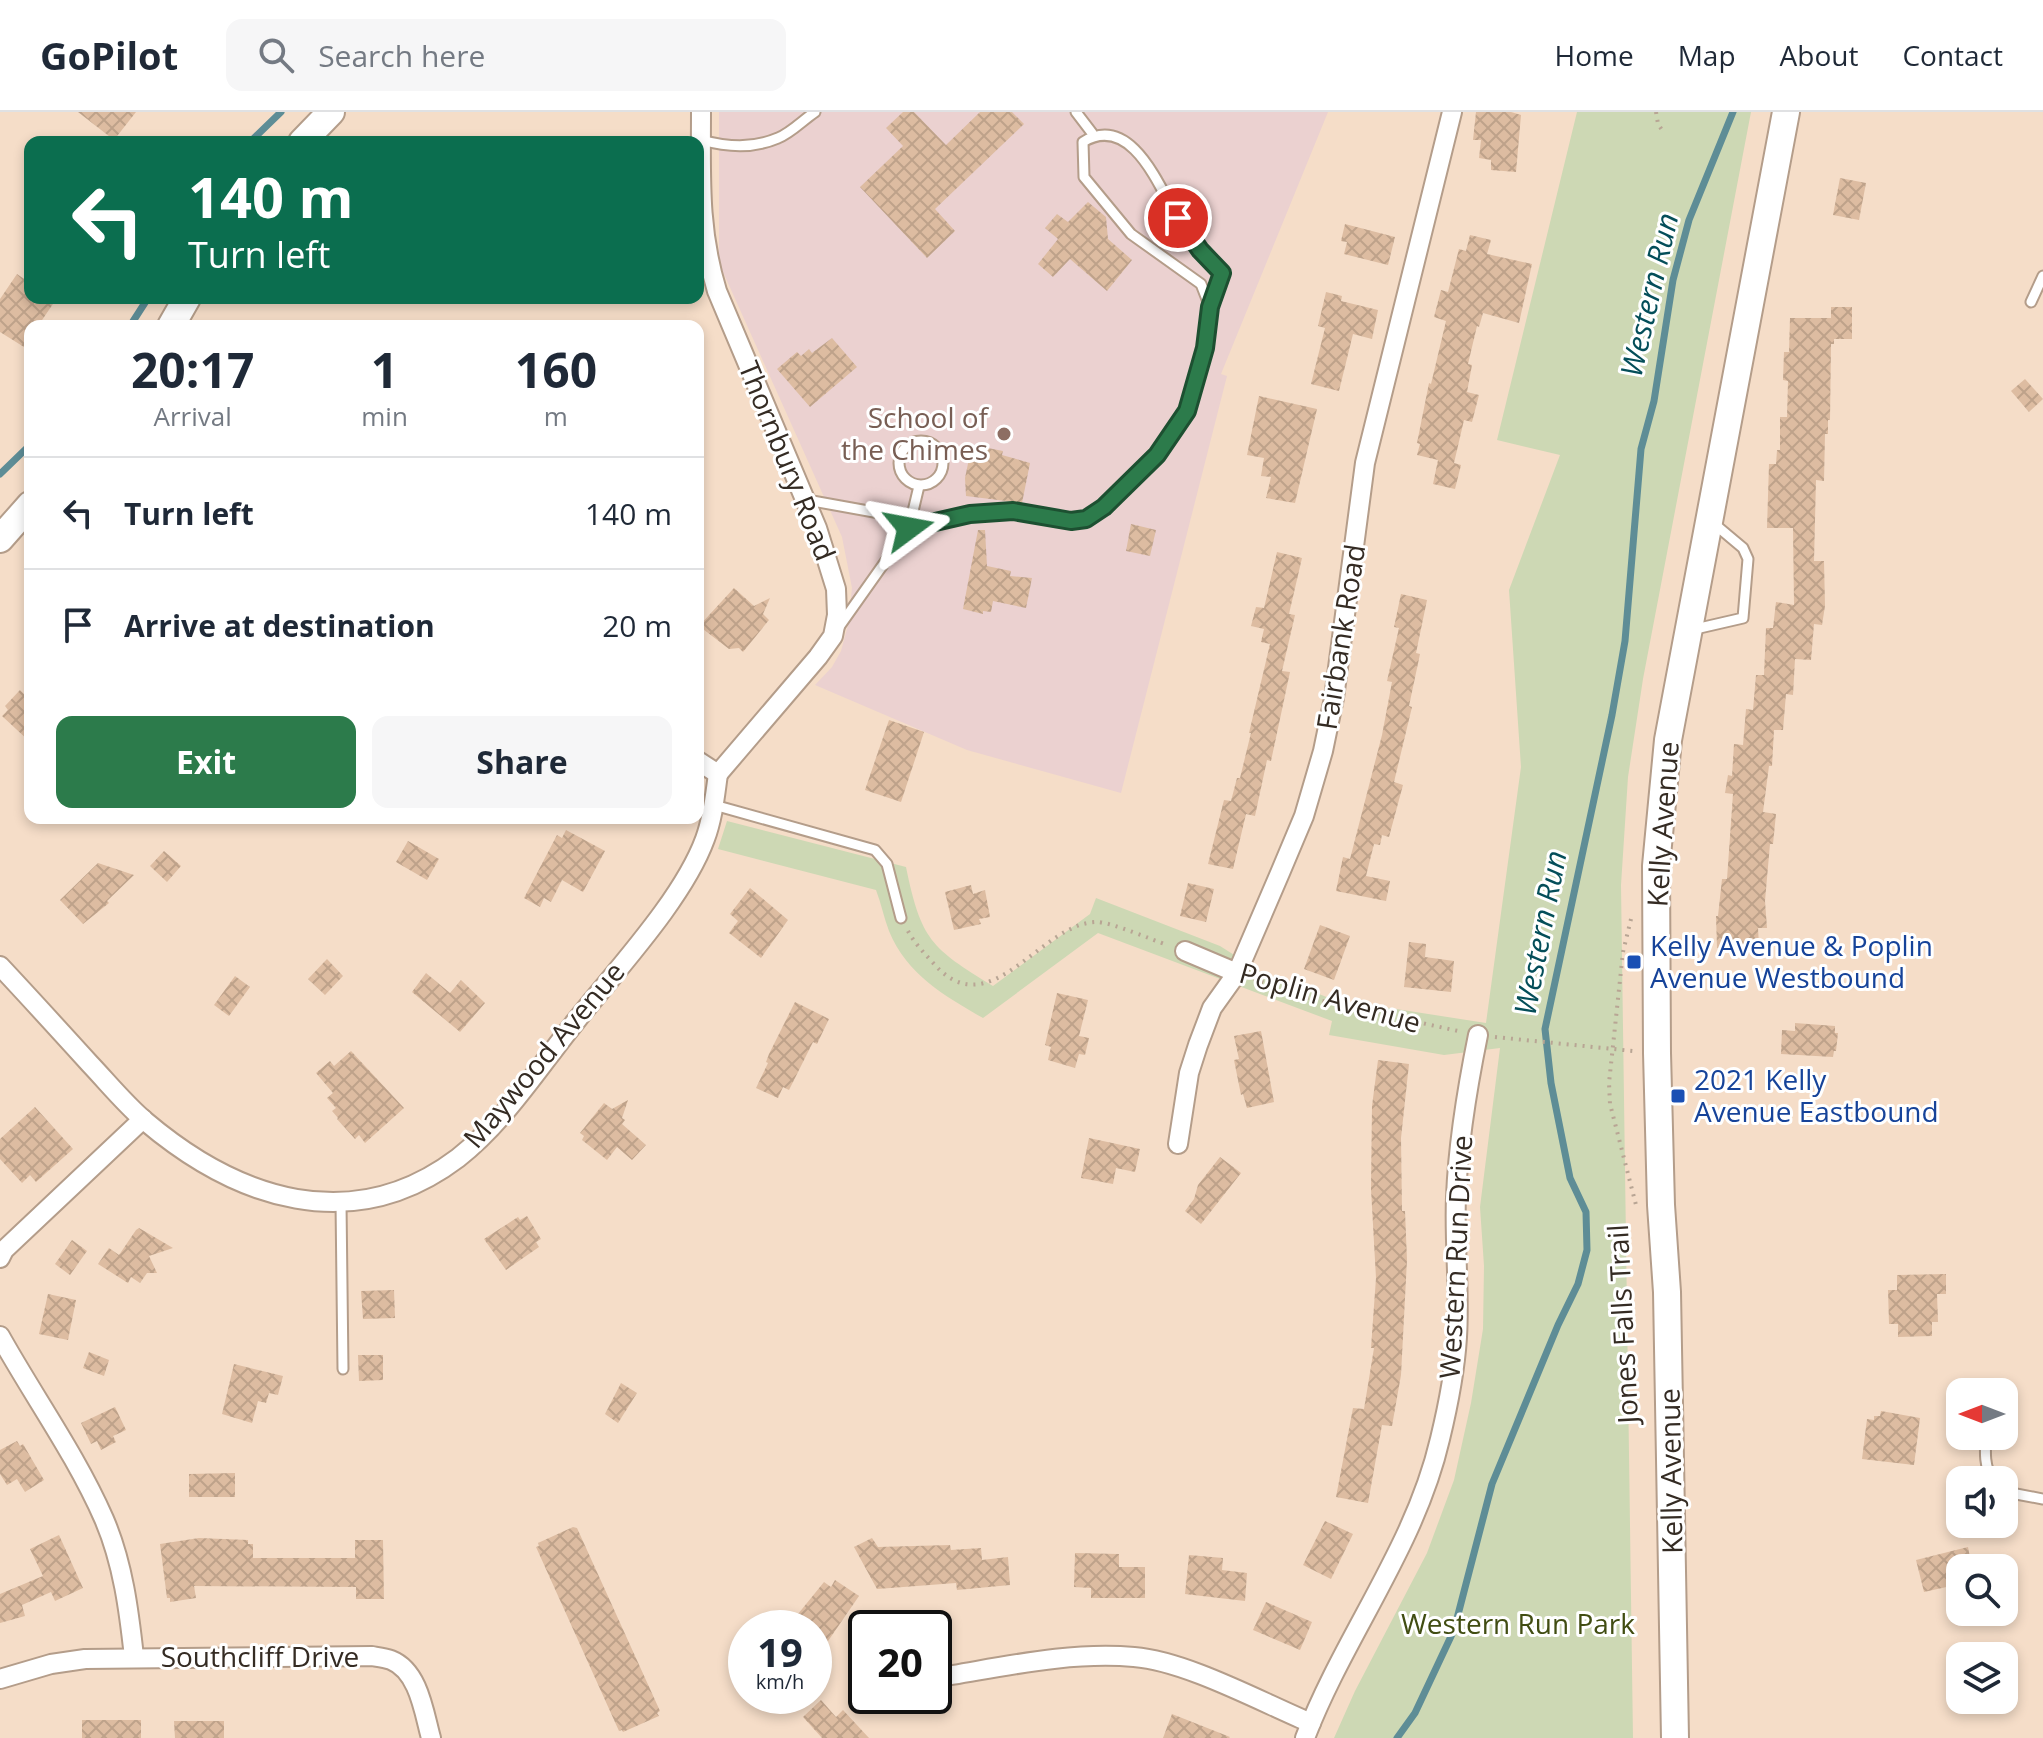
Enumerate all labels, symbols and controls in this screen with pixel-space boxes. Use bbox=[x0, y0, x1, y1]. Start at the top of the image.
search box bbox=[226, 19, 786, 91]
text: GoPilot bbox=[40, 29, 178, 81]
icon: search bbox=[254, 33, 298, 77]
text: Search here bbox=[318, 35, 485, 76]
text: Home bbox=[1555, 36, 1634, 74]
text: Map bbox=[1678, 36, 1736, 74]
text: About bbox=[1780, 36, 1858, 74]
text: Contact bbox=[1902, 36, 2003, 74]
text: 140 m bbox=[188, 158, 354, 234]
icon: left bbox=[56, 168, 160, 272]
pin bbox=[1144, 184, 1212, 252]
icon: arrive bbox=[1156, 196, 1200, 240]
water label: Western Run bbox=[1610, 209, 1687, 381]
text: Turn left bbox=[188, 230, 330, 279]
text: 20:17 bbox=[131, 337, 254, 402]
text: 1 bbox=[371, 337, 398, 402]
text: 160 bbox=[515, 337, 597, 402]
street label: Thornbury Road bbox=[731, 355, 845, 566]
text: Arrival bbox=[153, 398, 232, 434]
text: min bbox=[361, 398, 408, 434]
text: m bbox=[544, 398, 568, 434]
place label: School of the Chimes bbox=[841, 398, 990, 468]
marker: School of the Chimes bbox=[995, 425, 1013, 443]
position arrow bbox=[867, 486, 951, 570]
icon: left bbox=[56, 491, 100, 535]
text: Turn left bbox=[124, 493, 254, 534]
text: 140 m bbox=[585, 493, 672, 534]
street label: Fairbank Road bbox=[1307, 541, 1373, 732]
icon: arrive bbox=[56, 603, 100, 647]
text: Arrive at destination bbox=[124, 605, 435, 646]
text: 20 m bbox=[602, 605, 672, 646]
button: Exit bbox=[56, 716, 356, 808]
button: Share bbox=[372, 716, 672, 808]
street label: Kelly Avenue bbox=[1637, 740, 1687, 908]
water label: Western Run bbox=[1503, 847, 1576, 1019]
place label: Kelly Avenue & Poplin Avenue Westbound bbox=[1650, 926, 1933, 996]
street label: Maywood Avenue bbox=[454, 953, 632, 1155]
street label: Poplin Avenue bbox=[1235, 953, 1425, 1041]
marker: Kelly Avenue & Poplin Avenue Westbound bbox=[1625, 953, 1643, 971]
place label: 2021 Kelly Avenue Eastbound bbox=[1694, 1060, 1939, 1130]
marker: 2021 Kelly Avenue Eastbound bbox=[1669, 1087, 1687, 1105]
street label: Western Run Drive bbox=[1430, 1134, 1480, 1380]
street label: Jones Falls Trail bbox=[1598, 1224, 1646, 1428]
north arrow bbox=[1946, 1378, 2018, 1450]
map controls bbox=[1946, 1378, 2018, 1714]
street label: Kelly Avenue bbox=[1650, 1388, 1690, 1554]
button: sound bbox=[1946, 1466, 2018, 1538]
button: search bbox=[1946, 1554, 2018, 1626]
park label: Western Run Park bbox=[1401, 1604, 1635, 1642]
speed limit sign: 20 bbox=[848, 1610, 952, 1714]
text: 19 bbox=[757, 1624, 803, 1679]
street label: Southcliff Drive bbox=[161, 1637, 359, 1675]
button: layers bbox=[1946, 1642, 2018, 1714]
text: km/h bbox=[756, 1668, 804, 1695]

